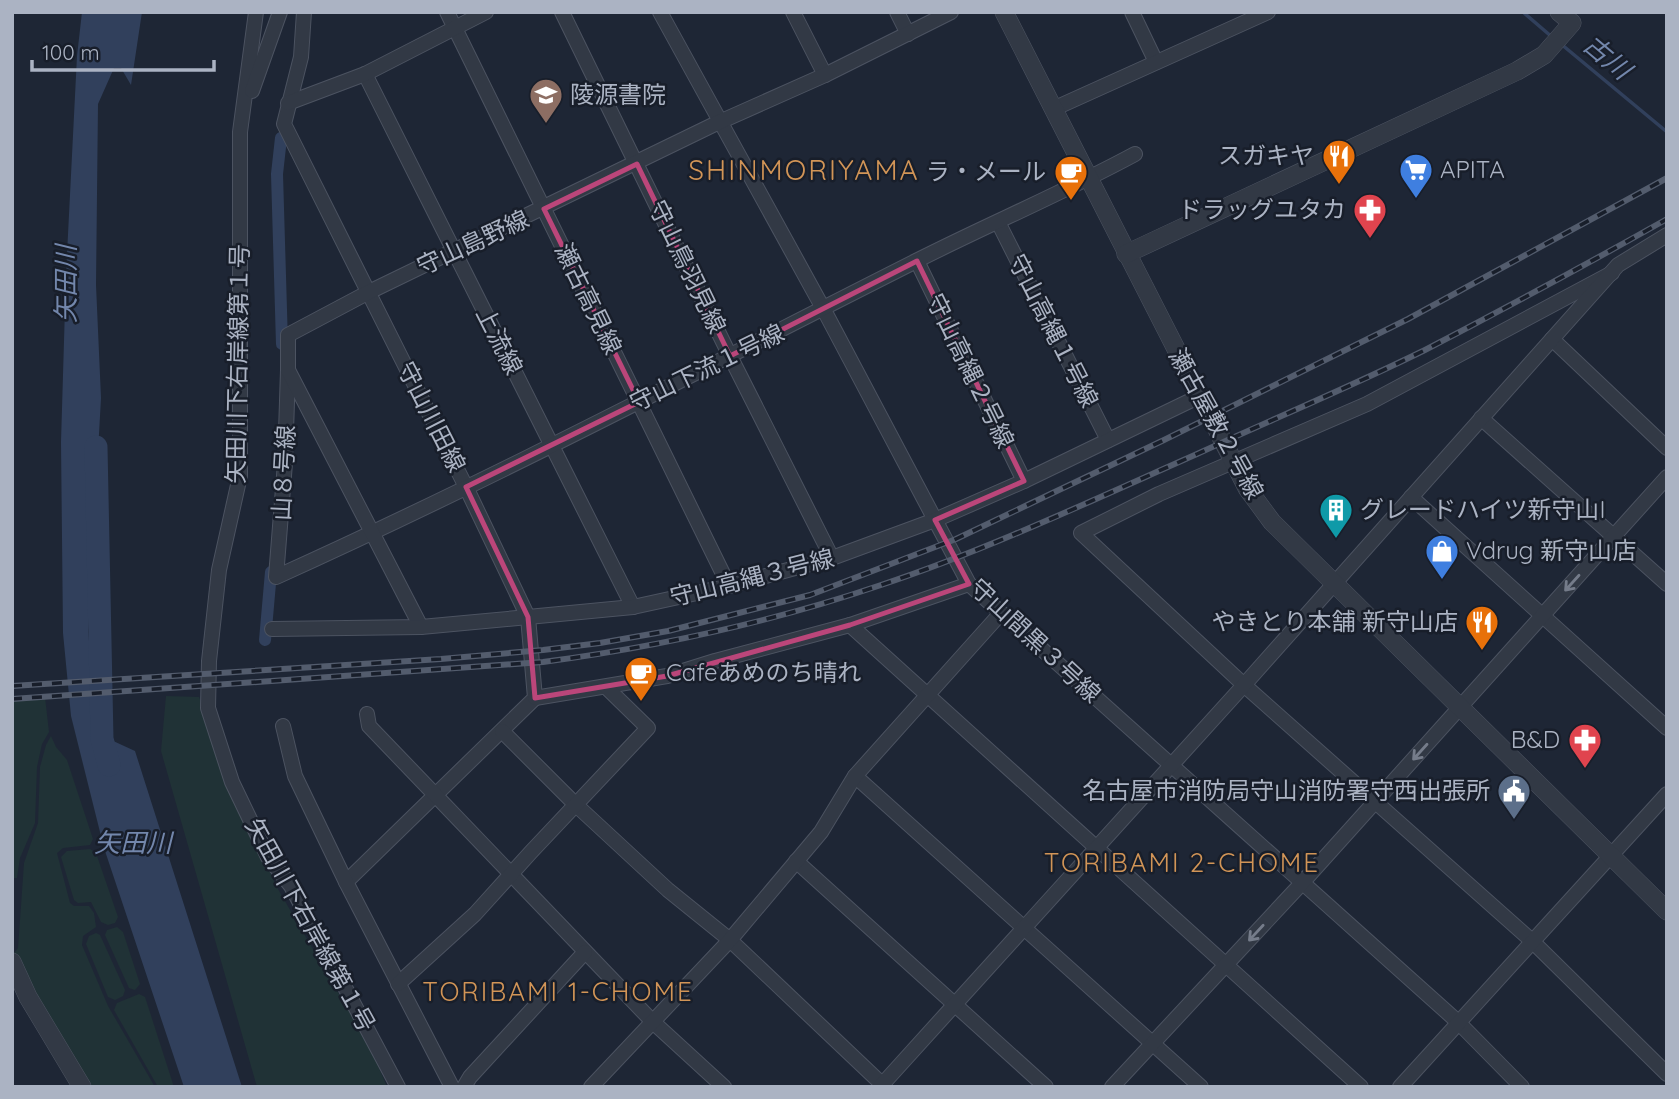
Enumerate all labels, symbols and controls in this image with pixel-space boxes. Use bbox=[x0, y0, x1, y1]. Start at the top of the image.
water label: 古川 bbox=[1577, 27, 1640, 88]
scale bar bbox=[32, 28, 214, 72]
text: 100 m bbox=[42, 39, 100, 65]
school or university icon: 陵源書院 bbox=[527, 76, 565, 125]
place label: 陵源書院 bbox=[570, 79, 666, 109]
restaurant icon: スガキヤ bbox=[1320, 137, 1358, 186]
place label: スガキヤ bbox=[1218, 140, 1314, 170]
supermarket icon: APITA bbox=[1397, 151, 1435, 200]
district label: SHINMORIYAMA bbox=[688, 152, 920, 187]
cafe icon: ラ・メール bbox=[1052, 153, 1090, 202]
place label: APITA bbox=[1440, 154, 1505, 184]
place label: ラ・メール bbox=[926, 156, 1046, 186]
pharmacy icon: ドラッグユタカ bbox=[1351, 191, 1389, 240]
place label: ドラッグユタカ bbox=[1178, 194, 1346, 224]
street label: 守山鳥羽見線 bbox=[643, 195, 733, 338]
street label: 守山島野線 bbox=[412, 203, 533, 281]
street label: 瀬古高見線 bbox=[549, 238, 629, 359]
water label: 矢田川 bbox=[49, 242, 82, 323]
street label: 矢田川下右岸線第１号 bbox=[220, 244, 254, 484]
street label: 守山高縄１号線 bbox=[1002, 249, 1105, 412]
street label: 守山高縄２号線 bbox=[921, 288, 1021, 453]
street label: 上流線 bbox=[470, 302, 530, 379]
street label: 守山下流１号線 bbox=[624, 317, 789, 417]
street label: 瀬古屋敷２号線 bbox=[1163, 343, 1271, 504]
street label: 守山川田線 bbox=[391, 356, 472, 477]
street label: 山８号線 bbox=[266, 424, 300, 522]
building icon: グレードハイツ新守山I bbox=[1317, 491, 1355, 540]
place label: グレードハイツ新守山I bbox=[1360, 494, 1606, 524]
shop icon: Vdrug 新守山店 bbox=[1423, 532, 1461, 581]
place label: Vdrug 新守山店 bbox=[1466, 535, 1636, 565]
street label: 守山高縄３号線 bbox=[667, 542, 837, 612]
street label: 守山間黒３号線 bbox=[964, 572, 1107, 709]
one-way arrow bbox=[1564, 574, 1580, 592]
restaurant icon: やきとり本舗 新守山店 bbox=[1463, 603, 1501, 652]
place label: やきとり本舗 新守山店 bbox=[1211, 606, 1458, 636]
cafe icon: Cafeあめのち晴れ bbox=[622, 654, 660, 703]
place label: Cafeあめのち晴れ bbox=[666, 657, 862, 687]
pharmacy icon: B&D bbox=[1566, 721, 1604, 770]
place label: B&D bbox=[1511, 724, 1560, 754]
one-way arrow bbox=[1412, 743, 1428, 761]
public building icon: 名古屋市消防局守山消防署守西出張所 bbox=[1495, 772, 1533, 821]
place label: 名古屋市消防局守山消防署守西出張所 bbox=[1082, 775, 1490, 805]
street label: 矢田川下右岸線第１号 bbox=[240, 812, 382, 1037]
water label: 矢田川 bbox=[94, 826, 175, 859]
district label: TORIBAMI 2-CHOME bbox=[1044, 846, 1320, 879]
one-way arrow bbox=[1247, 924, 1264, 941]
district label: TORIBAMI 1-CHOME bbox=[422, 975, 694, 1008]

